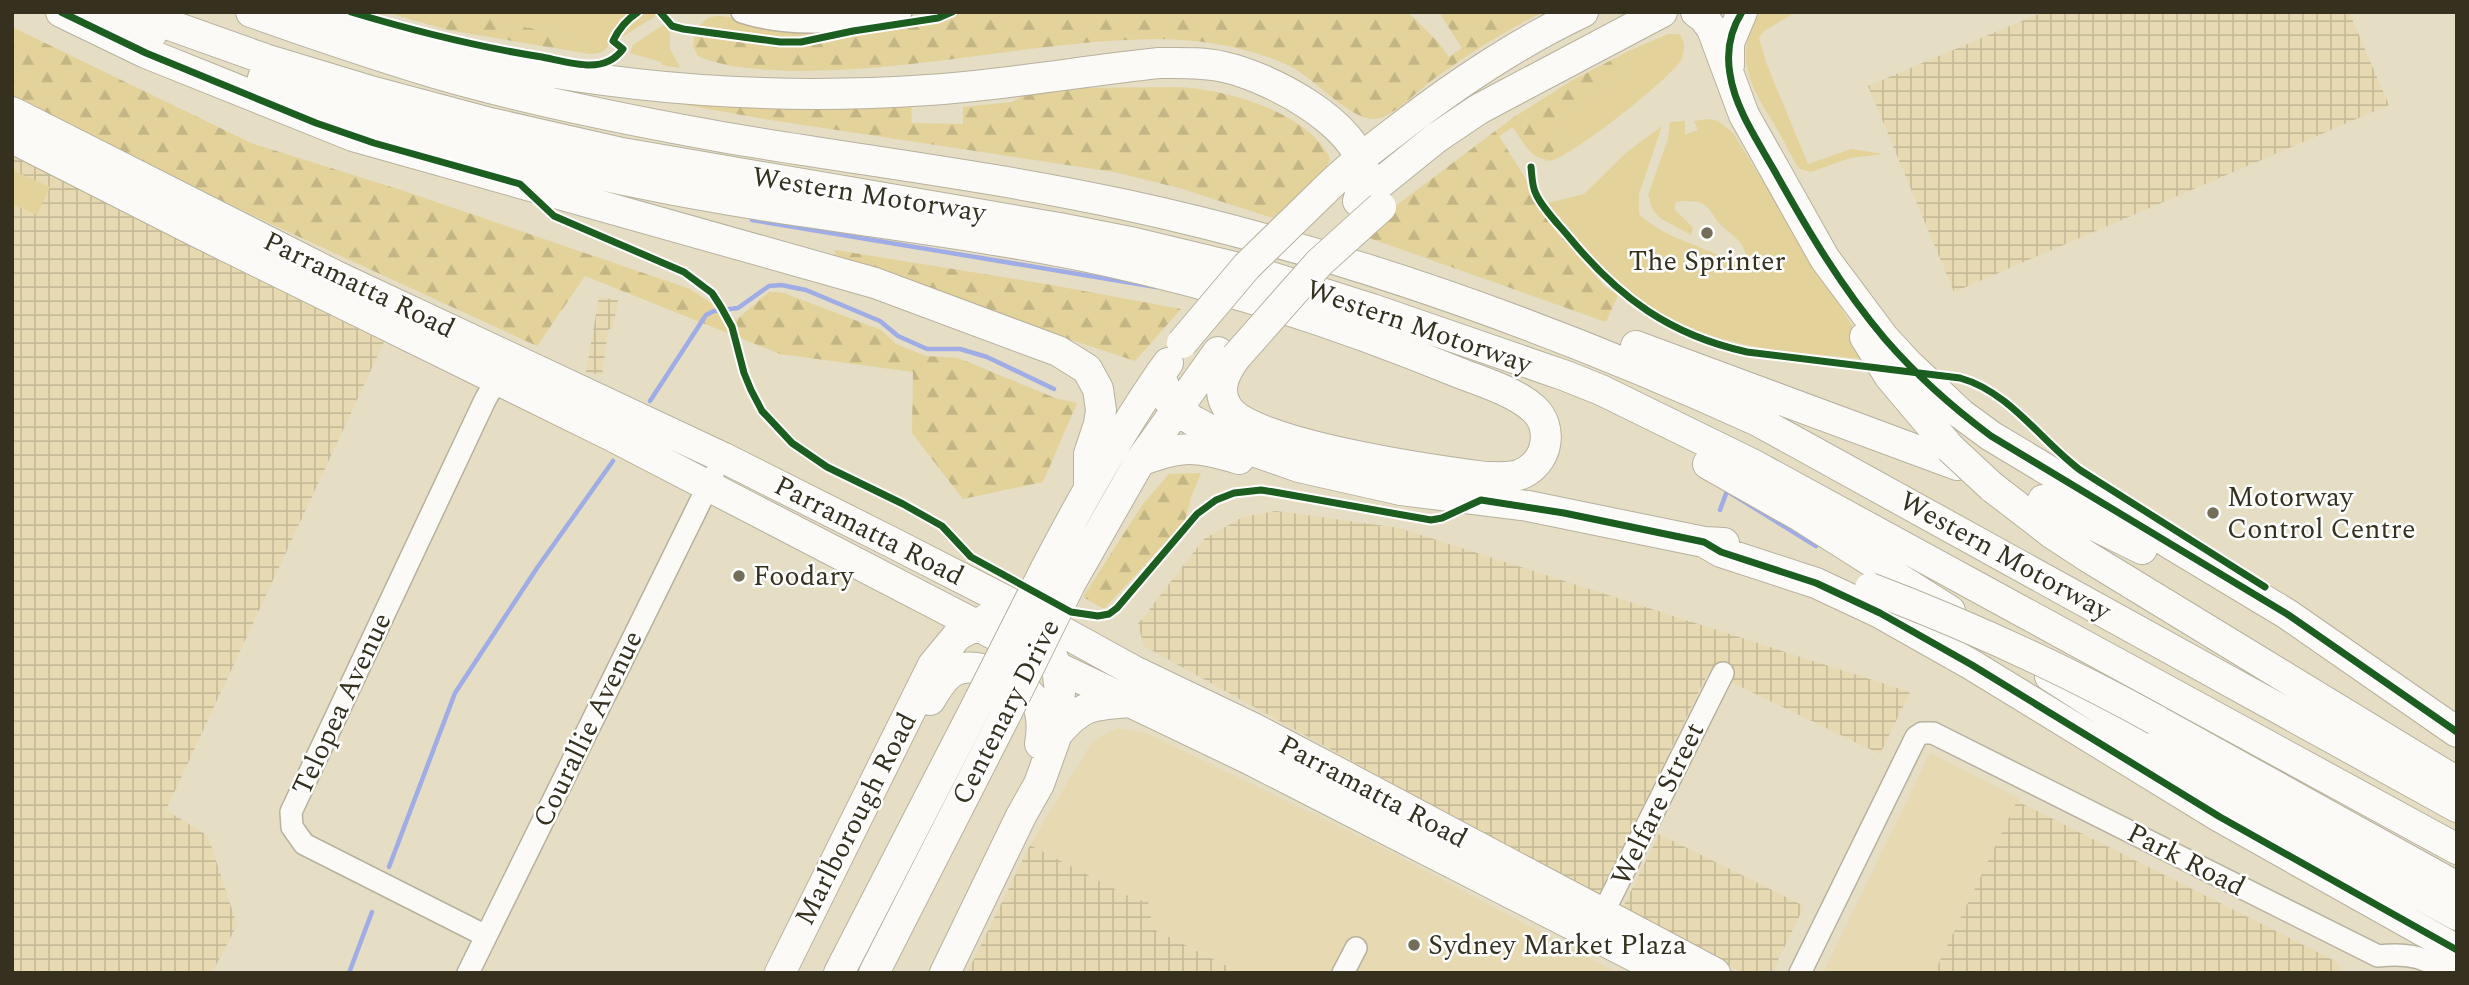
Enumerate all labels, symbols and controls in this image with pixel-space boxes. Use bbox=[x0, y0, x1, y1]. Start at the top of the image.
street label: Western Motorway bbox=[749, 155, 991, 235]
street label: Parramatta Road bbox=[256, 220, 462, 350]
marker: The Sprinter bbox=[1699, 225, 1715, 241]
place label: The Sprinter bbox=[1628, 240, 1786, 283]
street label: Western Motorway bbox=[1300, 268, 1539, 386]
street label: Parramatta Road bbox=[766, 465, 972, 597]
place label: Motorway Control Centre bbox=[2227, 476, 2415, 551]
street label: Western Motorway bbox=[1891, 480, 2120, 633]
marker: Motorway Control Centre bbox=[2205, 505, 2221, 521]
place label: Foodary bbox=[753, 555, 855, 598]
marker: Foodary bbox=[731, 568, 747, 584]
street label: Telopea Avenue bbox=[281, 606, 403, 802]
street label: Centenary Drive bbox=[941, 612, 1071, 812]
street label: Courallie Avenue bbox=[522, 623, 654, 835]
street label: Marlborough Road bbox=[784, 705, 928, 933]
street label: Welfare Street bbox=[1600, 715, 1716, 893]
street label: Parramatta Road bbox=[1271, 724, 1475, 860]
street label: Park Road bbox=[2119, 812, 2253, 908]
place label: Sydney Market Plaza bbox=[1428, 924, 1687, 967]
marker: Sydney Market Plaza bbox=[1406, 937, 1422, 953]

